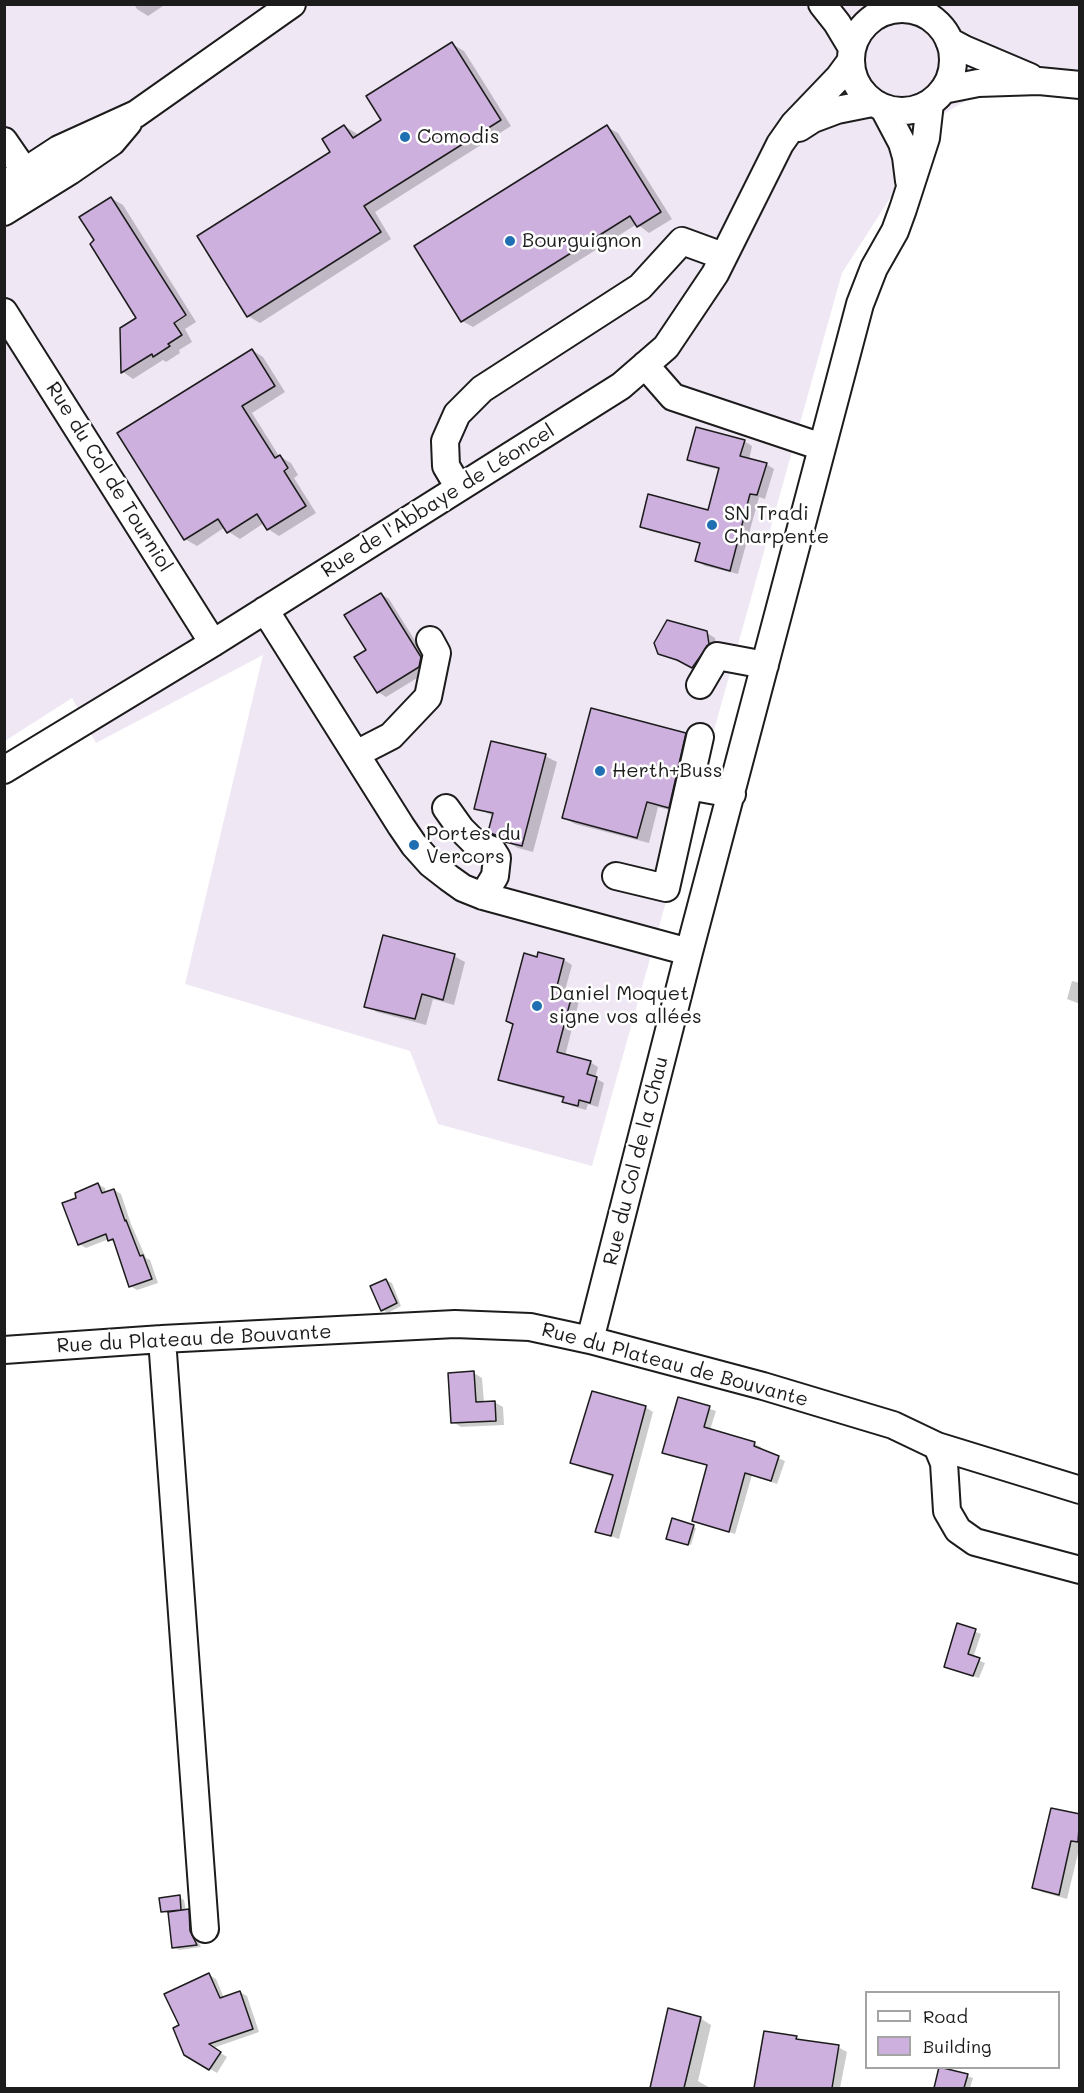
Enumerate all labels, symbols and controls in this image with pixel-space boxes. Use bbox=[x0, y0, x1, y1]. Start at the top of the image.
place label: Comodis bbox=[417, 125, 499, 149]
marker: Comodis bbox=[398, 130, 412, 144]
place label: Bourguignon bbox=[522, 229, 642, 253]
marker: Bourguignon bbox=[503, 234, 517, 248]
street label: Rue du Col de Tourniol bbox=[41, 378, 177, 576]
street label: Rue de l'Abbaye de Léoncel bbox=[317, 419, 559, 583]
place label: SN Tradi Charpente bbox=[724, 502, 829, 549]
marker: SN Tradi Charpente bbox=[705, 518, 719, 532]
place label: Herth+Buss bbox=[612, 759, 722, 783]
marker: Herth+Buss bbox=[593, 764, 607, 778]
place label: Portes du Vercors bbox=[426, 822, 521, 869]
marker: Portes du Vercors bbox=[407, 838, 421, 852]
place label: Daniel Moquet signe vos allées bbox=[549, 982, 702, 1029]
marker: Daniel Moquet signe vos allées bbox=[530, 999, 544, 1013]
street label: Rue du Col de la Chau bbox=[598, 1054, 674, 1268]
street label: Rue du Plateau de Bouvante bbox=[539, 1318, 811, 1412]
street label: Rue du Plateau de Bouvante bbox=[56, 1320, 332, 1358]
legend bbox=[865, 1991, 1060, 2069]
text: Road bbox=[923, 2004, 968, 2028]
text: Building bbox=[923, 2034, 991, 2058]

